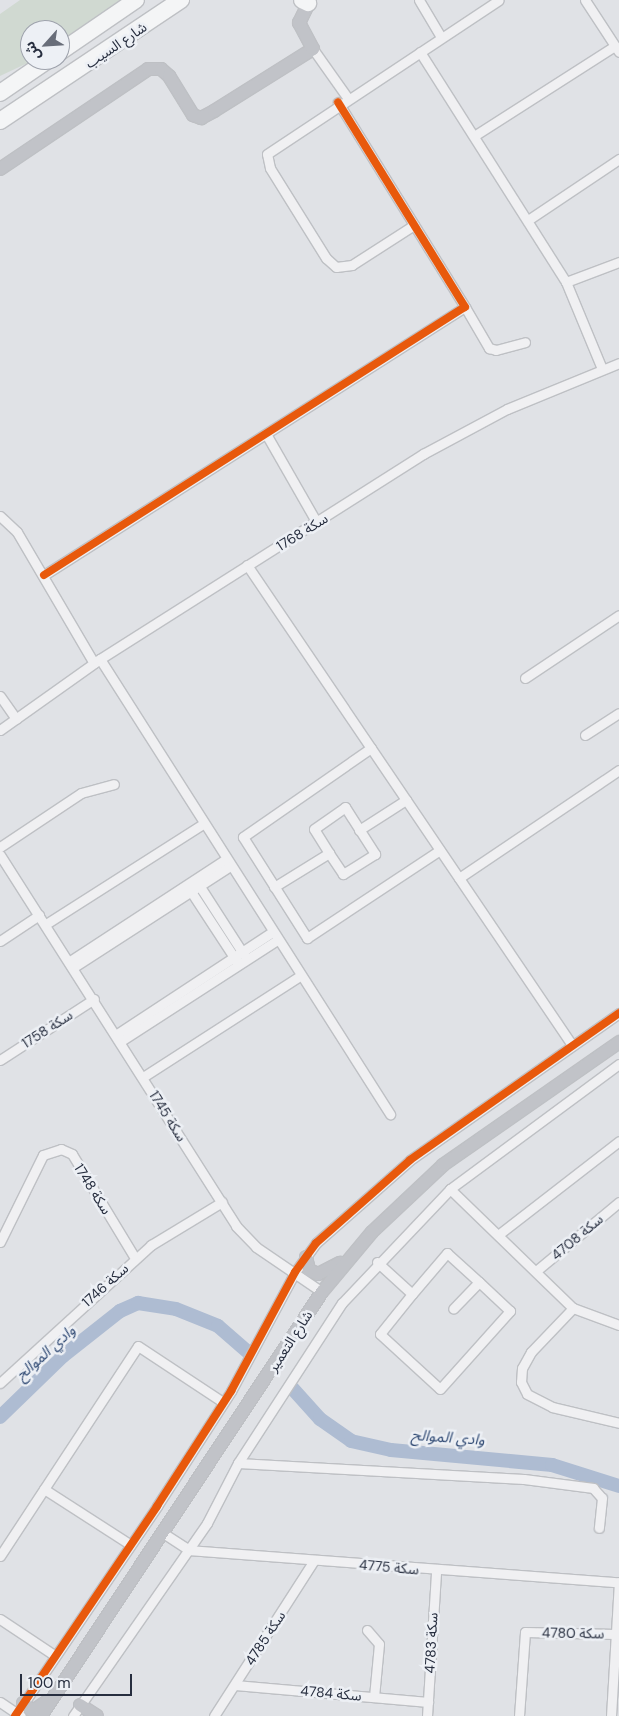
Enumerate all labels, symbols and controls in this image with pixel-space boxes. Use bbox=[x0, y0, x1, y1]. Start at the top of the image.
street label: شارع السيب bbox=[82, 18, 150, 72]
north arrow bbox=[20, 20, 70, 70]
text: ش bbox=[20, 39, 45, 64]
street label: سكة 1768 bbox=[273, 510, 331, 554]
street label: سكة 1758 bbox=[18, 1006, 76, 1052]
street label: سكة 1745 bbox=[146, 1088, 190, 1144]
street label: سكة 1748 bbox=[71, 1161, 115, 1217]
street label: سكة 4708 bbox=[548, 1210, 606, 1264]
street label: سكة 1746 bbox=[78, 1260, 132, 1310]
street label: شارع التعمير bbox=[264, 1307, 316, 1375]
water label: وادي الموالح bbox=[13, 1322, 79, 1384]
water label: وادي الموالح bbox=[411, 1426, 485, 1450]
street label: سكة 4775 bbox=[358, 1556, 420, 1578]
street label: سكة 4785 bbox=[241, 1608, 289, 1668]
street label: سكة 4783 bbox=[421, 1612, 441, 1674]
street label: سكة 4780 bbox=[542, 1624, 604, 1642]
scale bar bbox=[22, 1664, 135, 1696]
text: 100 m bbox=[28, 1673, 71, 1693]
street label: سكة 4784 bbox=[300, 1682, 362, 1704]

